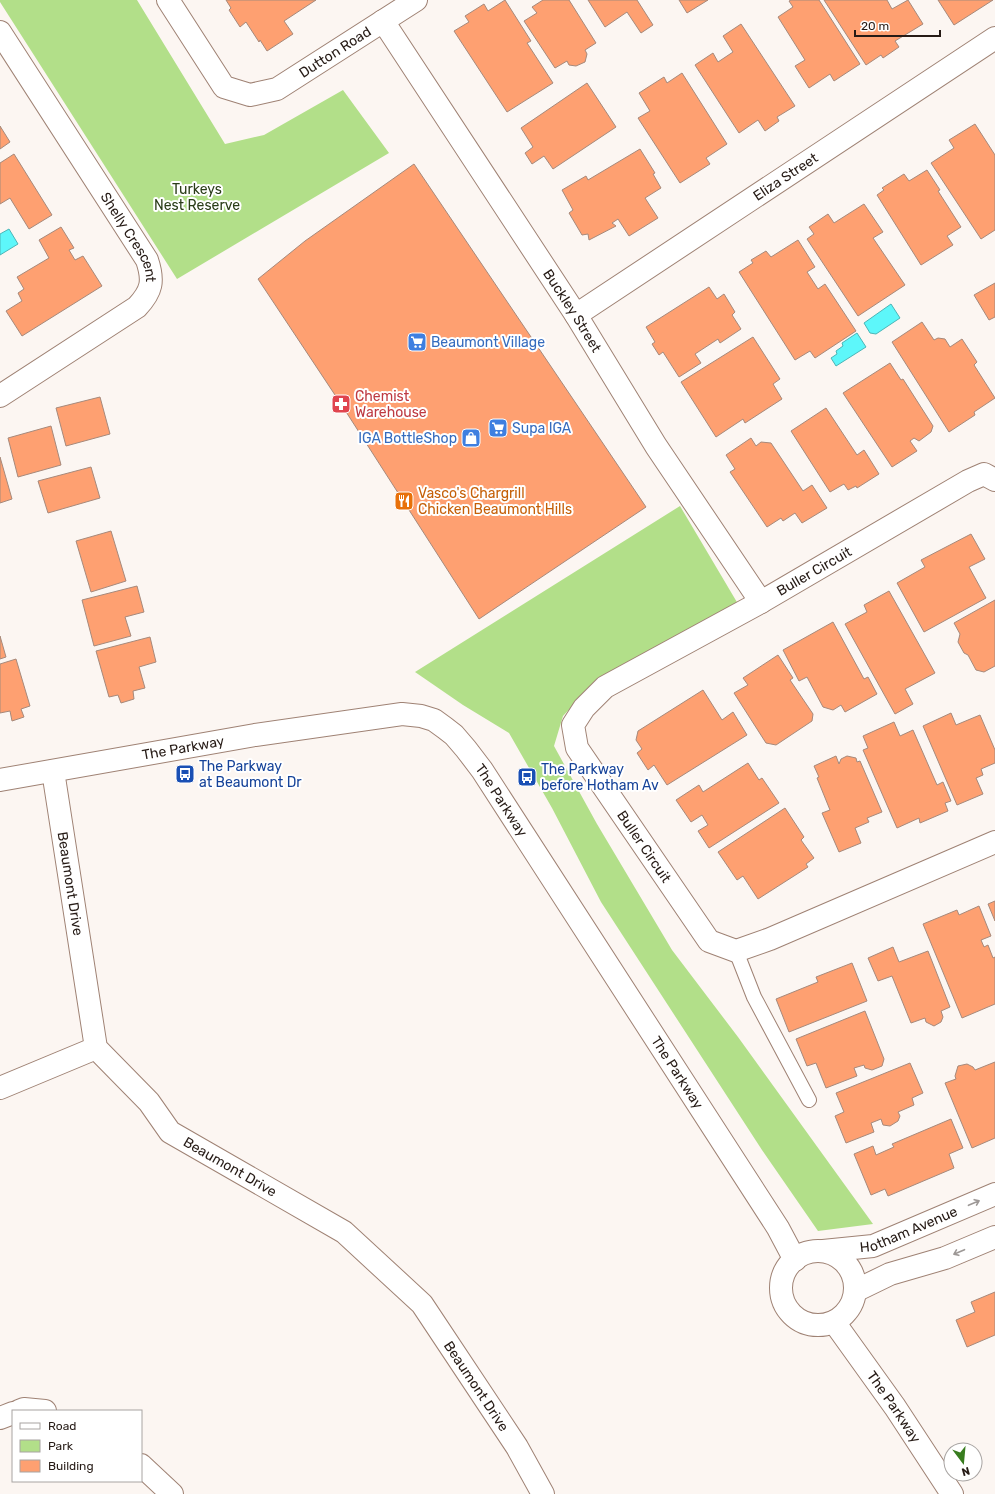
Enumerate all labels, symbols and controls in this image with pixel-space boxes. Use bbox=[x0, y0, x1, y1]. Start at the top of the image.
scale bar bbox=[855, 12, 940, 38]
text: 20 m bbox=[861, 19, 889, 33]
street label: Dutton Road bbox=[296, 23, 374, 82]
street label: Eliza Street bbox=[750, 149, 822, 205]
park label: Turkeys Nest Reserve bbox=[154, 181, 240, 214]
street label: Shelly Crescent bbox=[97, 189, 159, 283]
street label: Buckley Street bbox=[539, 266, 605, 356]
supermarket icon: Beaumont Village bbox=[406, 331, 428, 353]
place label: Beaumont Village bbox=[431, 334, 545, 351]
place label: Chemist Warehouse bbox=[355, 388, 427, 421]
pharmacy icon: Chemist Warehouse bbox=[330, 393, 352, 415]
supermarket icon: Supa IGA bbox=[487, 417, 509, 439]
place label: Supa IGA bbox=[512, 420, 572, 437]
shop icon: IGA BottleShop bbox=[460, 427, 482, 449]
place label: IGA BottleShop bbox=[358, 430, 457, 447]
place label: Vasco's Chargrill Chicken Beaumont Hills bbox=[418, 485, 572, 518]
restaurant icon: Vasco's Chargrill Chicken Beaumont Hills bbox=[393, 490, 415, 512]
street label: Buller Circuit bbox=[774, 543, 855, 600]
street label: The Parkway bbox=[141, 733, 226, 764]
place label: The Parkway at Beaumont Dr bbox=[199, 758, 302, 791]
street label: The Parkway bbox=[471, 761, 531, 840]
place label: The Parkway before Hotham Av bbox=[541, 761, 659, 794]
bus stop icon: The Parkway at Beaumont Dr bbox=[174, 763, 196, 785]
bus stop icon: The Parkway before Hotham Av bbox=[516, 766, 538, 788]
street label: Buller Circuit bbox=[613, 807, 675, 887]
street label: Beaumont Drive bbox=[54, 831, 86, 937]
street label: The Parkway bbox=[647, 1033, 707, 1112]
street label: Beaumont Drive bbox=[180, 1134, 280, 1201]
one-way arrow bbox=[967, 1198, 979, 1206]
street label: Hotham Avenue bbox=[859, 1203, 960, 1256]
one-way arrow bbox=[953, 1249, 965, 1256]
street label: Beaumont Drive bbox=[440, 1338, 512, 1435]
street label: The Parkway bbox=[863, 1368, 924, 1446]
legend bbox=[12, 1410, 142, 1482]
text: Road bbox=[48, 1419, 76, 1433]
text: Park bbox=[48, 1439, 74, 1453]
north arrow bbox=[943, 1442, 983, 1482]
text: Building bbox=[48, 1459, 94, 1473]
text: N bbox=[960, 1464, 971, 1478]

